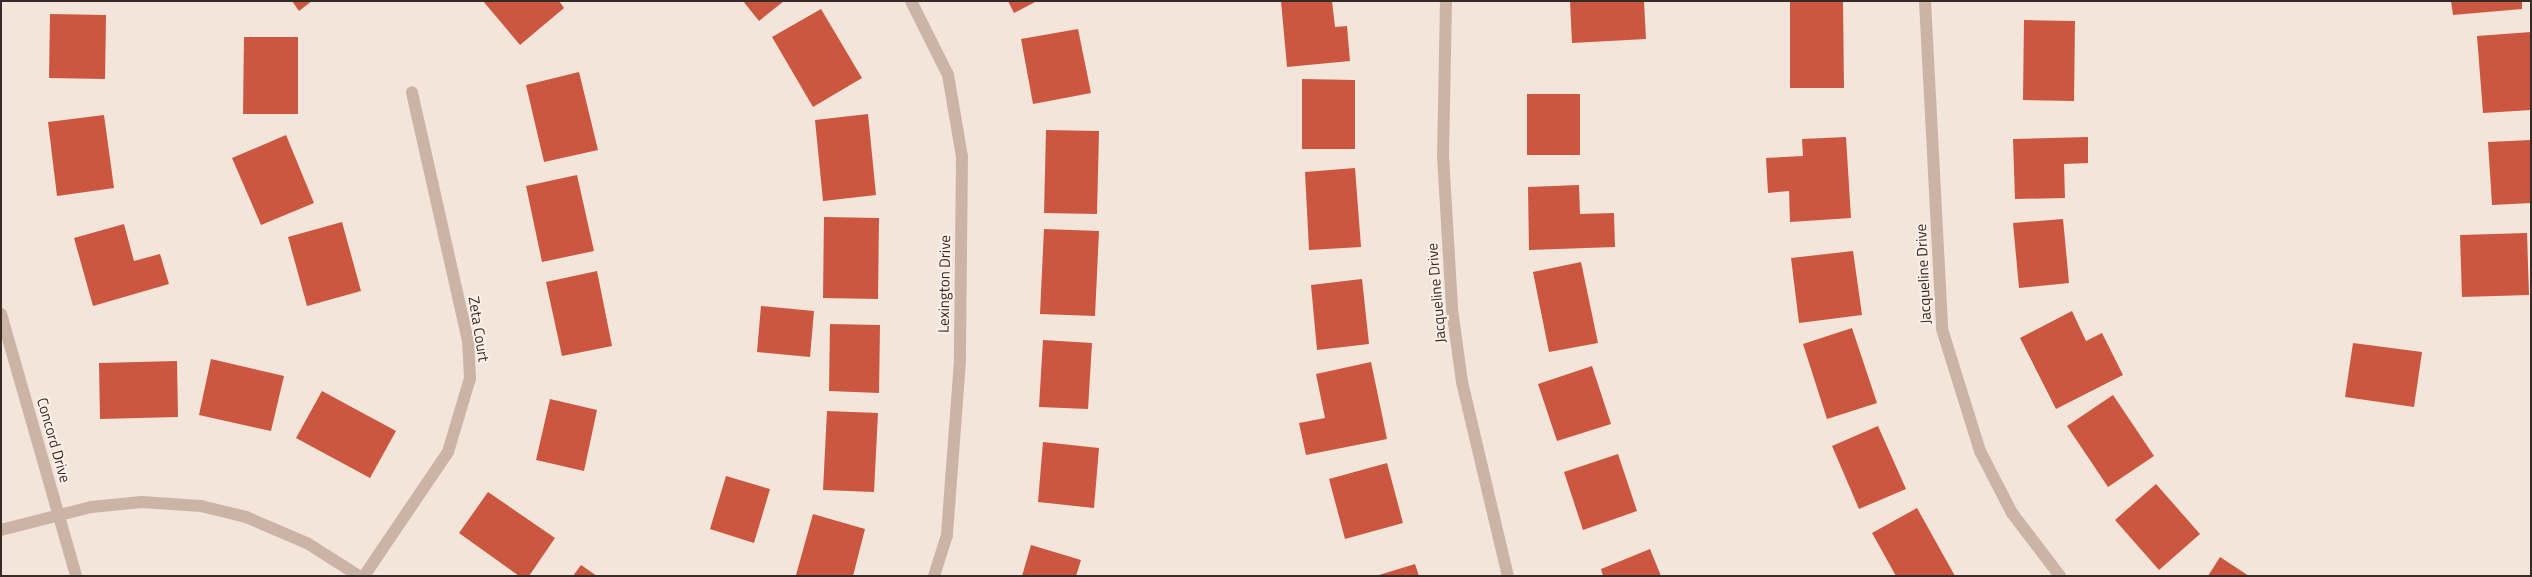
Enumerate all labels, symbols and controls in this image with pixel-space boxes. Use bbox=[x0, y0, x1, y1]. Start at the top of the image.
street label: Jacqueline Drive bbox=[1911, 223, 1935, 325]
street label: Lexington Drive bbox=[934, 235, 954, 333]
street label: Jacqueline Drive bbox=[1423, 242, 1449, 344]
street label: Zeta Court bbox=[465, 295, 493, 363]
street label: Concord Drive bbox=[33, 396, 75, 484]

